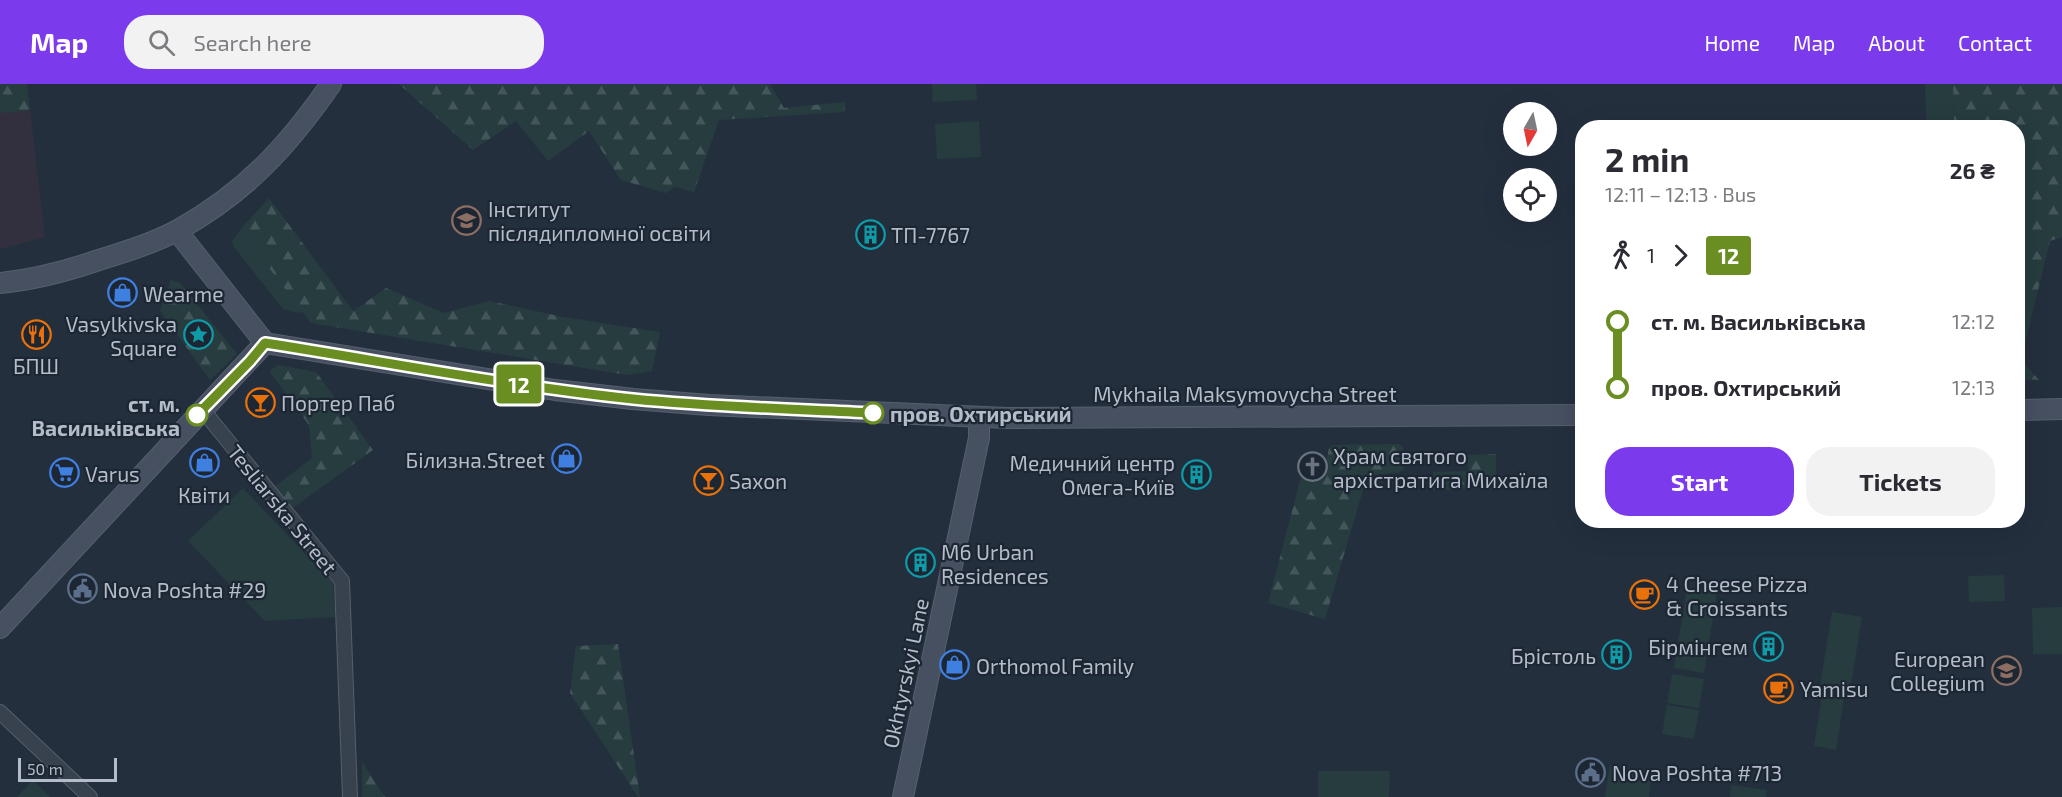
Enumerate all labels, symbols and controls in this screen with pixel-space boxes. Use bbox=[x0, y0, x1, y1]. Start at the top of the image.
search box bbox=[124, 15, 544, 69]
text: Map bbox=[30, 25, 88, 59]
icon: search bbox=[145, 26, 178, 59]
text: Search here bbox=[193, 29, 312, 55]
text: Home bbox=[1704, 30, 1760, 55]
text: Map bbox=[1793, 30, 1835, 55]
text: About bbox=[1868, 30, 1925, 55]
text: Contact bbox=[1958, 30, 2032, 55]
north arrow bbox=[1503, 102, 1557, 156]
map controls bbox=[1503, 102, 1557, 222]
text: 2 min bbox=[1605, 139, 1689, 179]
text: 26 ₴ bbox=[1950, 157, 1995, 183]
button: locate bbox=[1503, 168, 1557, 222]
text: 12:11 – 12:13 · Bus bbox=[1605, 182, 1756, 206]
place label: Інститут післядипломної освіти bbox=[488, 196, 711, 245]
school or university icon: Інститут післядипломної освіти bbox=[451, 204, 483, 236]
building icon: ТП-7767 bbox=[854, 218, 886, 250]
place label: ТП-7767 bbox=[891, 222, 970, 247]
icon: walk bbox=[1605, 239, 1638, 272]
icon: forward bbox=[1664, 239, 1697, 272]
text: 1 bbox=[1647, 243, 1655, 267]
text: 12 bbox=[1718, 243, 1739, 268]
shop icon: Wearme bbox=[106, 277, 138, 309]
place label: Wearme bbox=[143, 281, 223, 306]
text: ст. м. Васильківська bbox=[1651, 308, 1866, 334]
text: 12:12 bbox=[1952, 309, 1995, 333]
place label: Vasylkivska Square bbox=[65, 311, 177, 360]
restaurant icon: БПШ bbox=[20, 318, 52, 350]
place icon: Vasylkivska Square bbox=[182, 319, 214, 351]
place label: БПШ bbox=[13, 353, 59, 378]
line badge: 12 bbox=[492, 364, 546, 404]
text: 12 bbox=[508, 372, 530, 397]
text: пров. Охтирський bbox=[1651, 374, 1841, 400]
text: 12:13 bbox=[1952, 375, 1995, 399]
street label: Mykhaila Maksymovycha Street bbox=[1093, 381, 1397, 406]
bar icon: Портер Паб bbox=[244, 386, 276, 418]
place label: Портер Паб bbox=[281, 390, 395, 415]
place label: ст. м. Васильківська bbox=[31, 391, 180, 440]
place label: пров. Охтирський bbox=[890, 401, 1072, 426]
marker: пров. Охтирський bbox=[862, 402, 884, 424]
marker: ст. м. Васильківська bbox=[186, 404, 208, 426]
street label: Tesliarska Street bbox=[223, 439, 343, 579]
shop icon: Білизна.Street bbox=[550, 443, 582, 475]
place label: Храм святого архістратига Михаїла bbox=[1333, 443, 1548, 492]
shop icon: Квіти bbox=[188, 447, 220, 479]
place label: Білизна.Street bbox=[406, 447, 545, 472]
button: Start bbox=[1605, 447, 1794, 516]
button: Tickets bbox=[1806, 447, 1995, 516]
place label: Медичний центр Омега-Київ bbox=[1010, 450, 1175, 499]
church icon: Храм святого архістратига Михаїла bbox=[1296, 451, 1328, 483]
supermarket icon: Varus bbox=[48, 457, 80, 489]
building icon: Медичний центр Омега-Київ bbox=[1180, 458, 1212, 490]
place label: Varus bbox=[85, 461, 140, 486]
bar icon: Saxon bbox=[692, 464, 724, 496]
place label: Saxon bbox=[729, 468, 787, 493]
place label: Квіти bbox=[178, 482, 230, 507]
place label: M6 Urban Residences bbox=[941, 539, 1049, 588]
building icon: M6 Urban Residences bbox=[904, 547, 936, 579]
place label: 4 Cheese Pizza & Croissants bbox=[1666, 571, 1808, 620]
public building icon: Nova Poshta #29 bbox=[66, 573, 98, 605]
place label: Nova Poshta #29 bbox=[103, 577, 266, 602]
cafe icon: 4 Cheese Pizza & Croissants bbox=[1629, 579, 1661, 611]
street label: Okhtyrskyi Lane bbox=[877, 596, 933, 750]
building icon: Бірмінгем bbox=[1753, 630, 1785, 662]
place label: Бірмінгем bbox=[1648, 634, 1748, 659]
building icon: Брістоль bbox=[1601, 639, 1633, 671]
place label: Брістоль bbox=[1511, 643, 1596, 668]
place label: European Collegium bbox=[1890, 646, 1985, 695]
shop icon: Orthomol Family bbox=[939, 649, 971, 681]
place label: Orthomol Family bbox=[976, 653, 1134, 678]
school or university icon: European Collegium bbox=[1990, 654, 2022, 686]
cafe icon: Yamisu bbox=[1763, 672, 1795, 704]
place label: Yamisu bbox=[1800, 676, 1869, 701]
scale bar bbox=[18, 755, 117, 782]
public building icon: Nova Poshta #713 bbox=[1575, 756, 1607, 788]
text: 50 m bbox=[27, 759, 63, 778]
place label: Nova Poshta #713 bbox=[1612, 760, 1782, 785]

